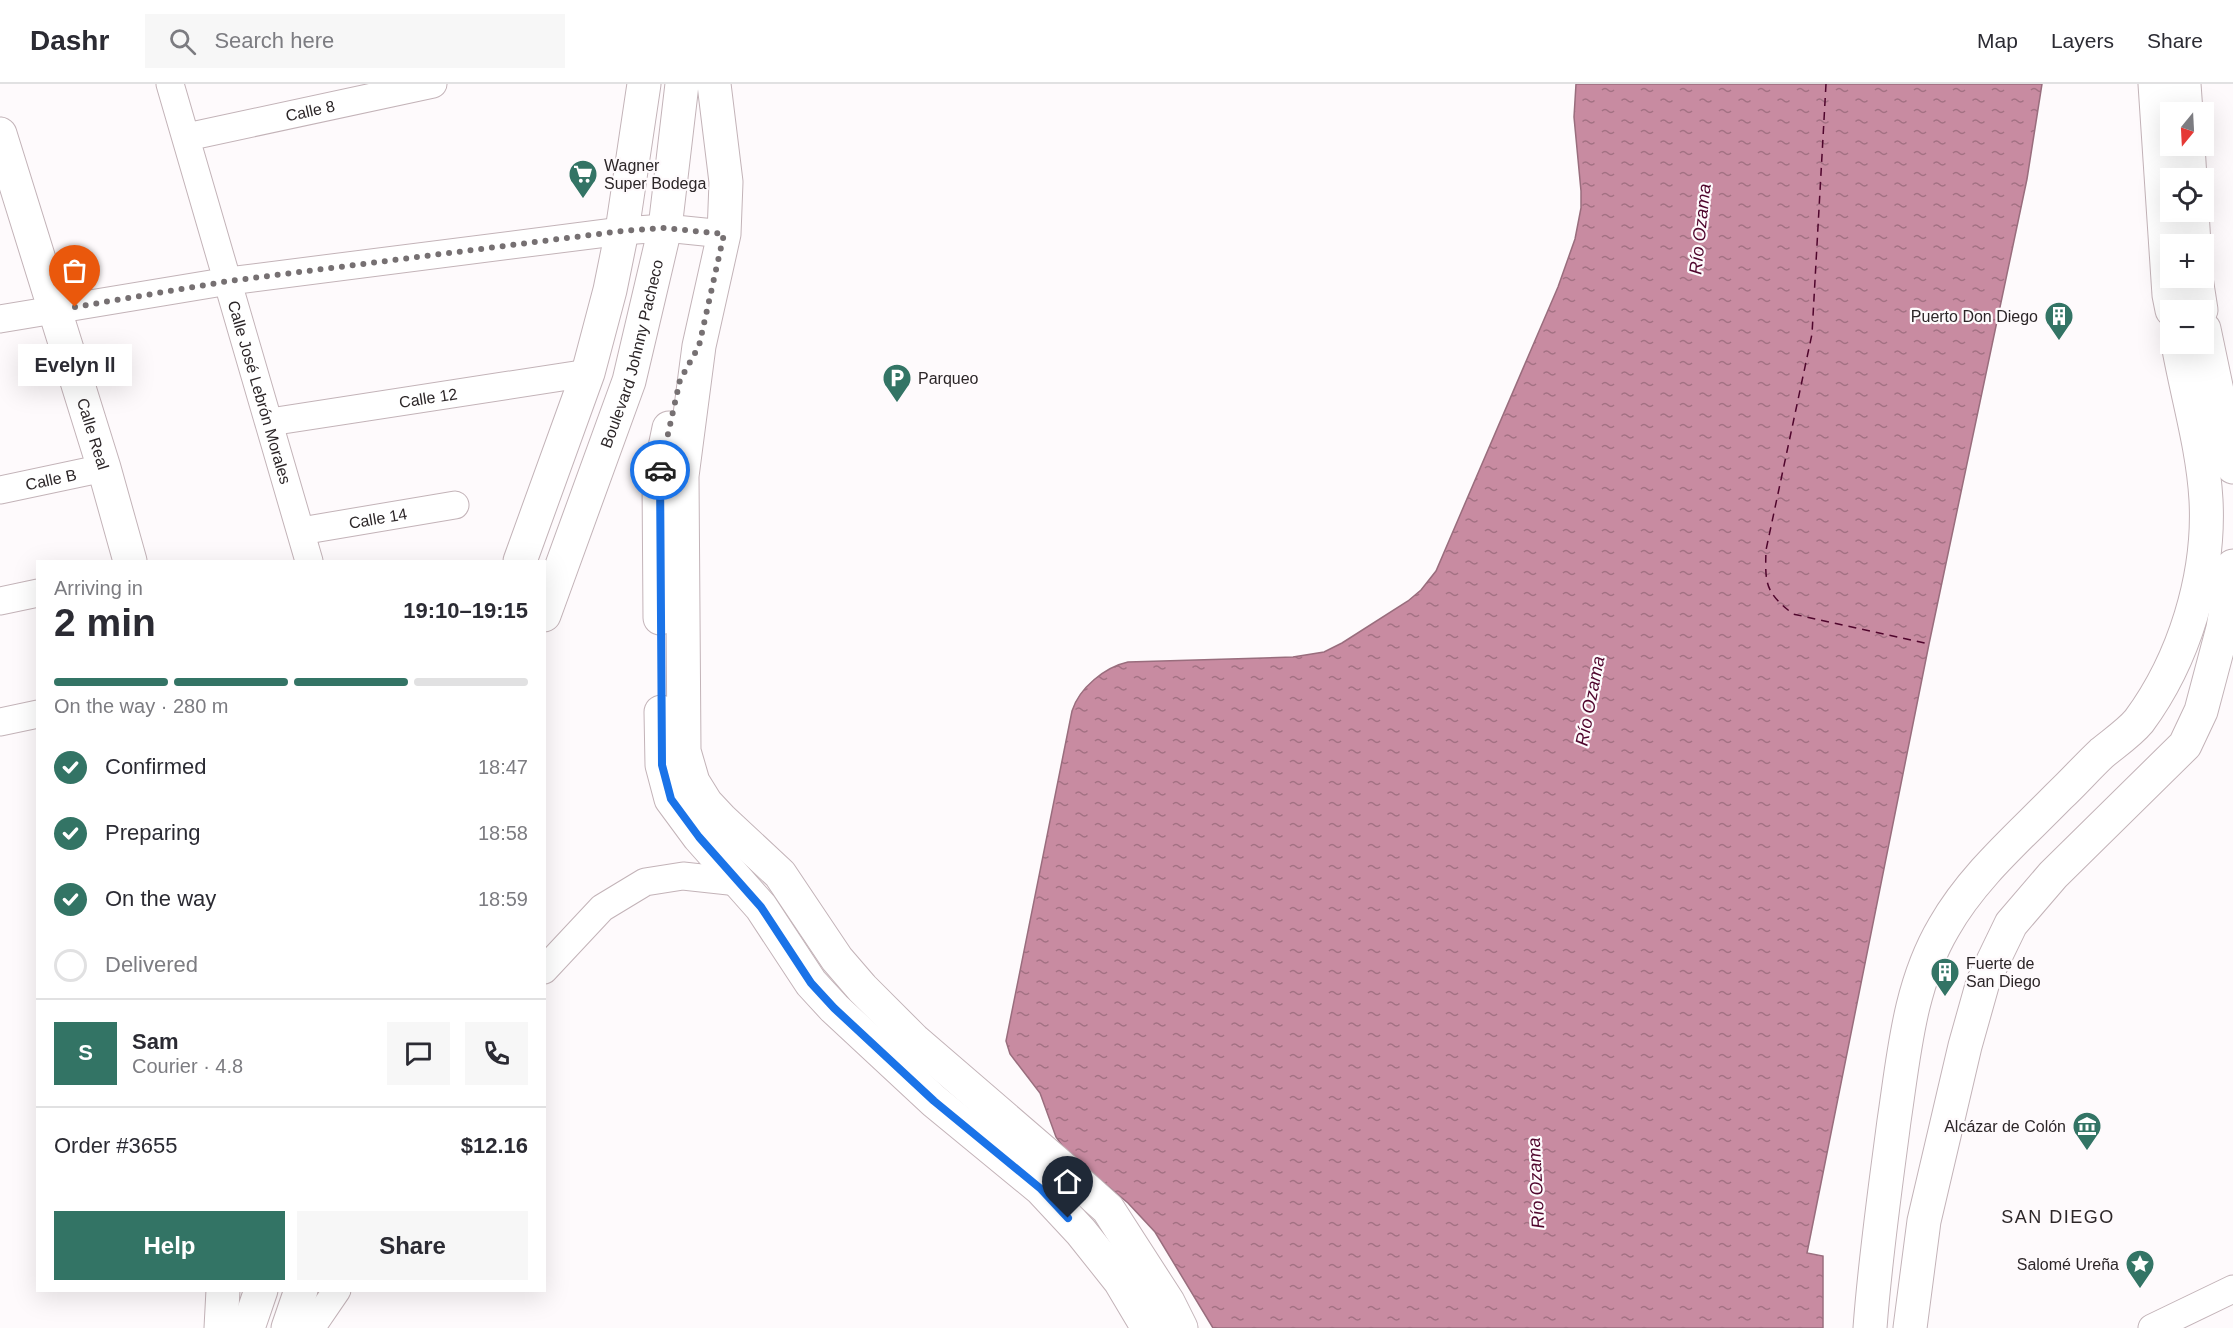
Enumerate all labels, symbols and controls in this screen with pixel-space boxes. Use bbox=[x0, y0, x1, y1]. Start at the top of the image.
search box bbox=[145, 14, 565, 68]
text: Dashr bbox=[30, 25, 109, 56]
icon: search bbox=[166, 25, 199, 58]
text: Search here bbox=[214, 28, 334, 53]
text: Map bbox=[1977, 29, 2018, 52]
text: Layers bbox=[2051, 29, 2114, 52]
text: Share bbox=[2147, 29, 2203, 52]
street label: Calle 8 bbox=[284, 97, 337, 125]
north arrow bbox=[2160, 102, 2214, 156]
map controls bbox=[2160, 102, 2214, 354]
place label: Wagner Super Bodega bbox=[604, 157, 706, 192]
supermarket icon: Wagner Super Bodega bbox=[567, 158, 599, 200]
button: locate bbox=[2160, 168, 2214, 222]
water label: Río Ozama bbox=[1685, 183, 1715, 275]
button: + bbox=[2160, 234, 2214, 288]
pin bbox=[49, 245, 100, 307]
icon: bag bbox=[58, 254, 91, 287]
street label: Boulevard Johnny Pacheco bbox=[597, 258, 666, 450]
street label: Calle José Lebrón Morales bbox=[225, 299, 294, 486]
building icon: Puerto Don Diego bbox=[2043, 300, 2075, 342]
button: − bbox=[2160, 300, 2214, 354]
place label: Puerto Don Diego bbox=[1911, 308, 2038, 325]
callout: Evelyn ll bbox=[18, 343, 132, 385]
text: Evelyn ll bbox=[34, 354, 116, 376]
parking icon: Parqueo bbox=[881, 362, 913, 404]
place label: Parqueo bbox=[918, 370, 979, 387]
street label: Calle 12 bbox=[398, 385, 459, 411]
street label: Calle Real bbox=[74, 396, 112, 472]
courier bbox=[630, 440, 690, 500]
icon: car bbox=[644, 454, 677, 487]
street label: Calle B bbox=[24, 466, 78, 493]
street label: Calle 14 bbox=[348, 505, 408, 532]
text: Arriving in bbox=[54, 577, 143, 599]
text: 19:10–19:15 bbox=[403, 598, 528, 623]
text: 2 min bbox=[54, 601, 156, 644]
water label: Río Ozama bbox=[1571, 654, 1609, 748]
text: On the way · 280 m bbox=[54, 695, 229, 717]
icon: check bbox=[54, 751, 87, 784]
text: Confirmed bbox=[105, 754, 206, 779]
text: 18:47 bbox=[478, 756, 528, 778]
icon: check bbox=[54, 817, 87, 850]
text: Preparing bbox=[105, 820, 200, 845]
text: 18:58 bbox=[478, 822, 528, 844]
icon: check bbox=[54, 883, 87, 916]
text: On the way bbox=[105, 886, 216, 911]
text: 18:59 bbox=[478, 888, 528, 910]
text: Delivered bbox=[105, 952, 198, 977]
place label: Fuerte de San Diego bbox=[1966, 955, 2041, 990]
building icon: Fuerte de San Diego bbox=[1929, 956, 1961, 998]
button: chat bbox=[387, 1022, 450, 1085]
button: phone bbox=[465, 1022, 528, 1085]
text: Sam bbox=[132, 1029, 178, 1054]
text: S bbox=[78, 1040, 93, 1065]
text: Courier · 4.8 bbox=[132, 1055, 243, 1077]
museum icon: Alcázar de Colón bbox=[2071, 1110, 2103, 1152]
place label: Alcázar de Colón bbox=[1944, 1118, 2066, 1135]
text: Order #3655 bbox=[54, 1133, 178, 1158]
text: $12.16 bbox=[461, 1133, 528, 1158]
water label: Río Ozama bbox=[1524, 1137, 1548, 1229]
pin bbox=[1042, 1156, 1093, 1218]
icon: home bbox=[1051, 1165, 1084, 1198]
district label: SAN DIEGO bbox=[2001, 1207, 2115, 1227]
button: Help bbox=[54, 1211, 285, 1280]
button: Share bbox=[297, 1211, 528, 1280]
place icon: Salomé Ureña bbox=[2124, 1248, 2156, 1290]
place label: Salomé Ureña bbox=[2017, 1256, 2119, 1273]

